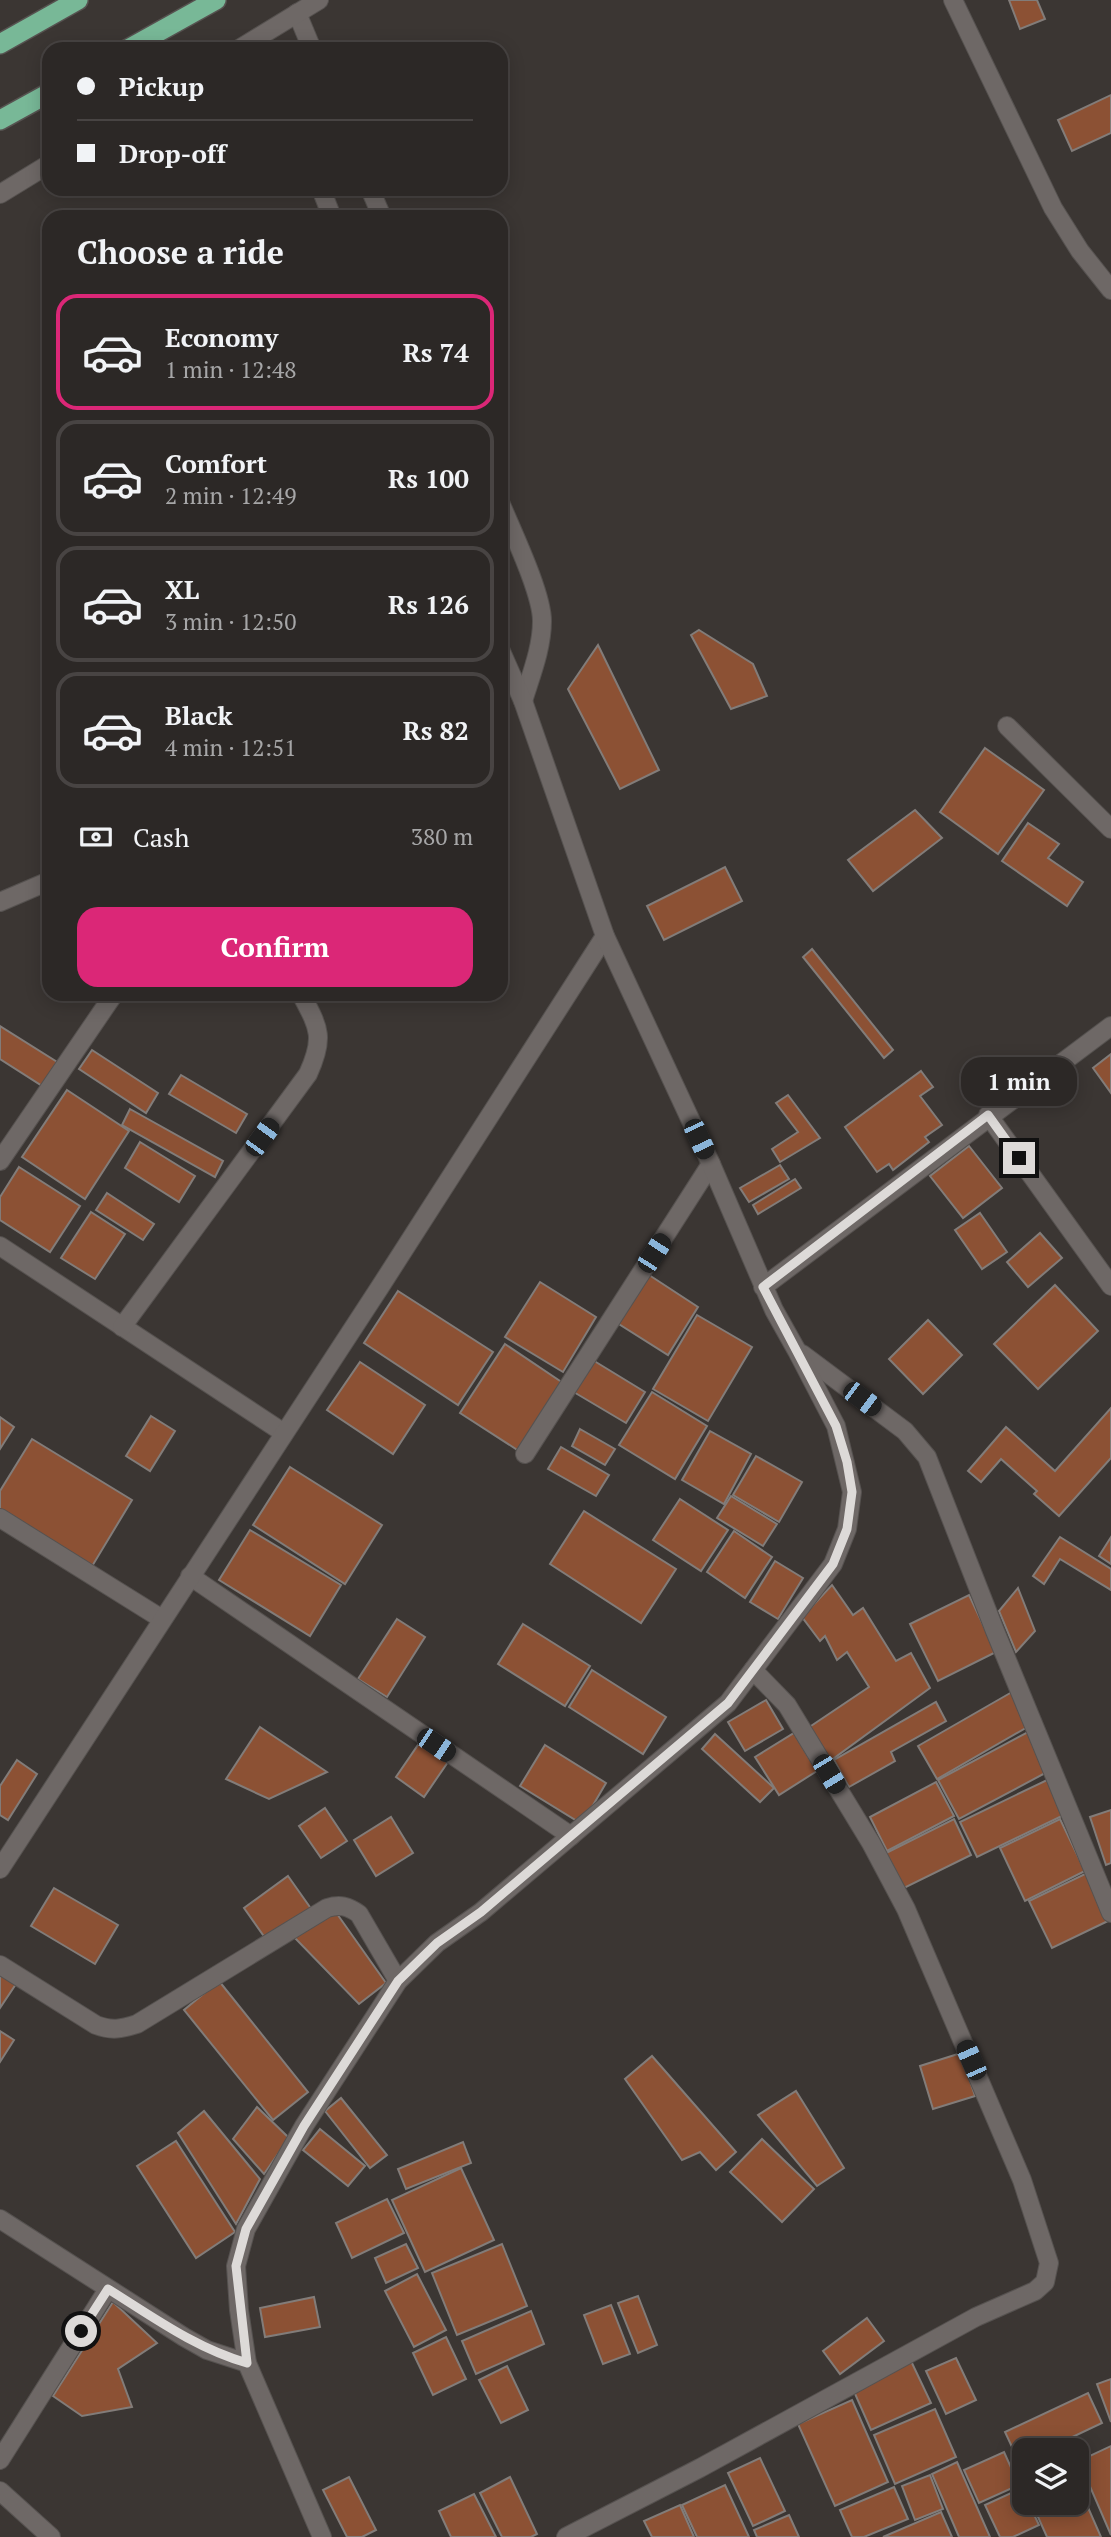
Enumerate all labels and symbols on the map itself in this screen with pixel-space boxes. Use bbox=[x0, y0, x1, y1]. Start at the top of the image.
callout: 1 min bbox=[961, 1056, 1077, 1106]
car bbox=[242, 1114, 283, 1160]
car bbox=[681, 1116, 718, 1162]
route end bbox=[1003, 1142, 1035, 1174]
car bbox=[634, 1230, 675, 1276]
car bbox=[839, 1378, 886, 1420]
car bbox=[413, 1725, 460, 1765]
car bbox=[810, 1751, 849, 1797]
car bbox=[953, 2037, 990, 2083]
route start bbox=[65, 2315, 97, 2347]

